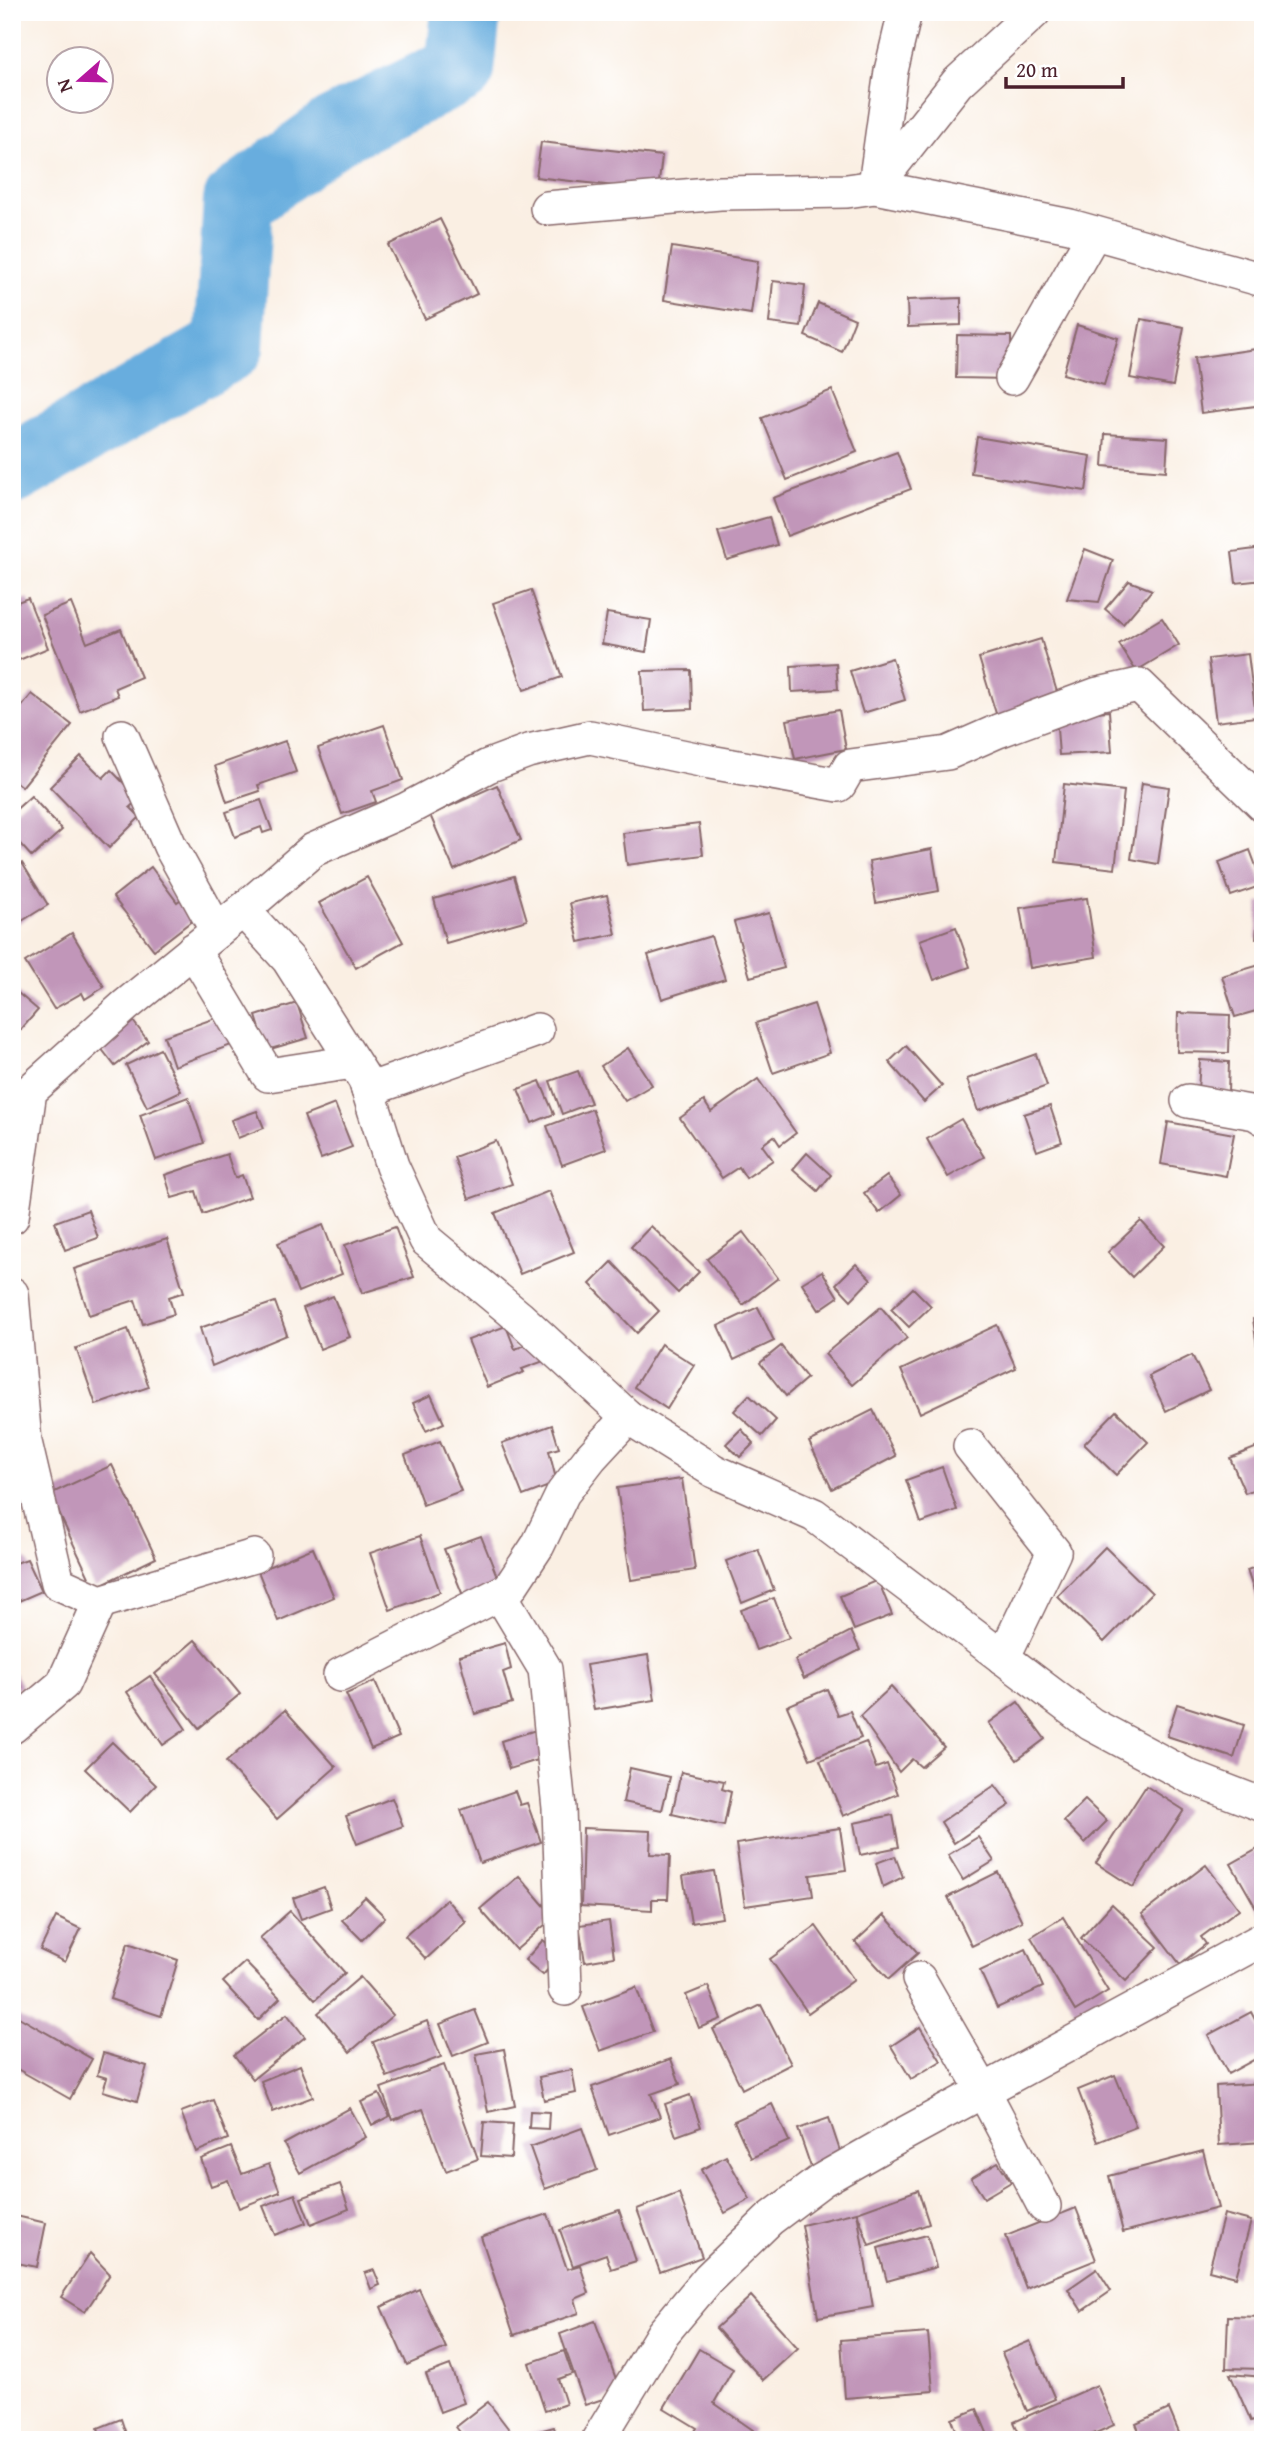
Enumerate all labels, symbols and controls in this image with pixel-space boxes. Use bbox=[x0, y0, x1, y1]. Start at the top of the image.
north arrow bbox=[46, 46, 116, 116]
scale bar bbox=[1006, 46, 1123, 90]
text: 20 m bbox=[1016, 54, 1058, 85]
text: N bbox=[49, 75, 79, 97]

